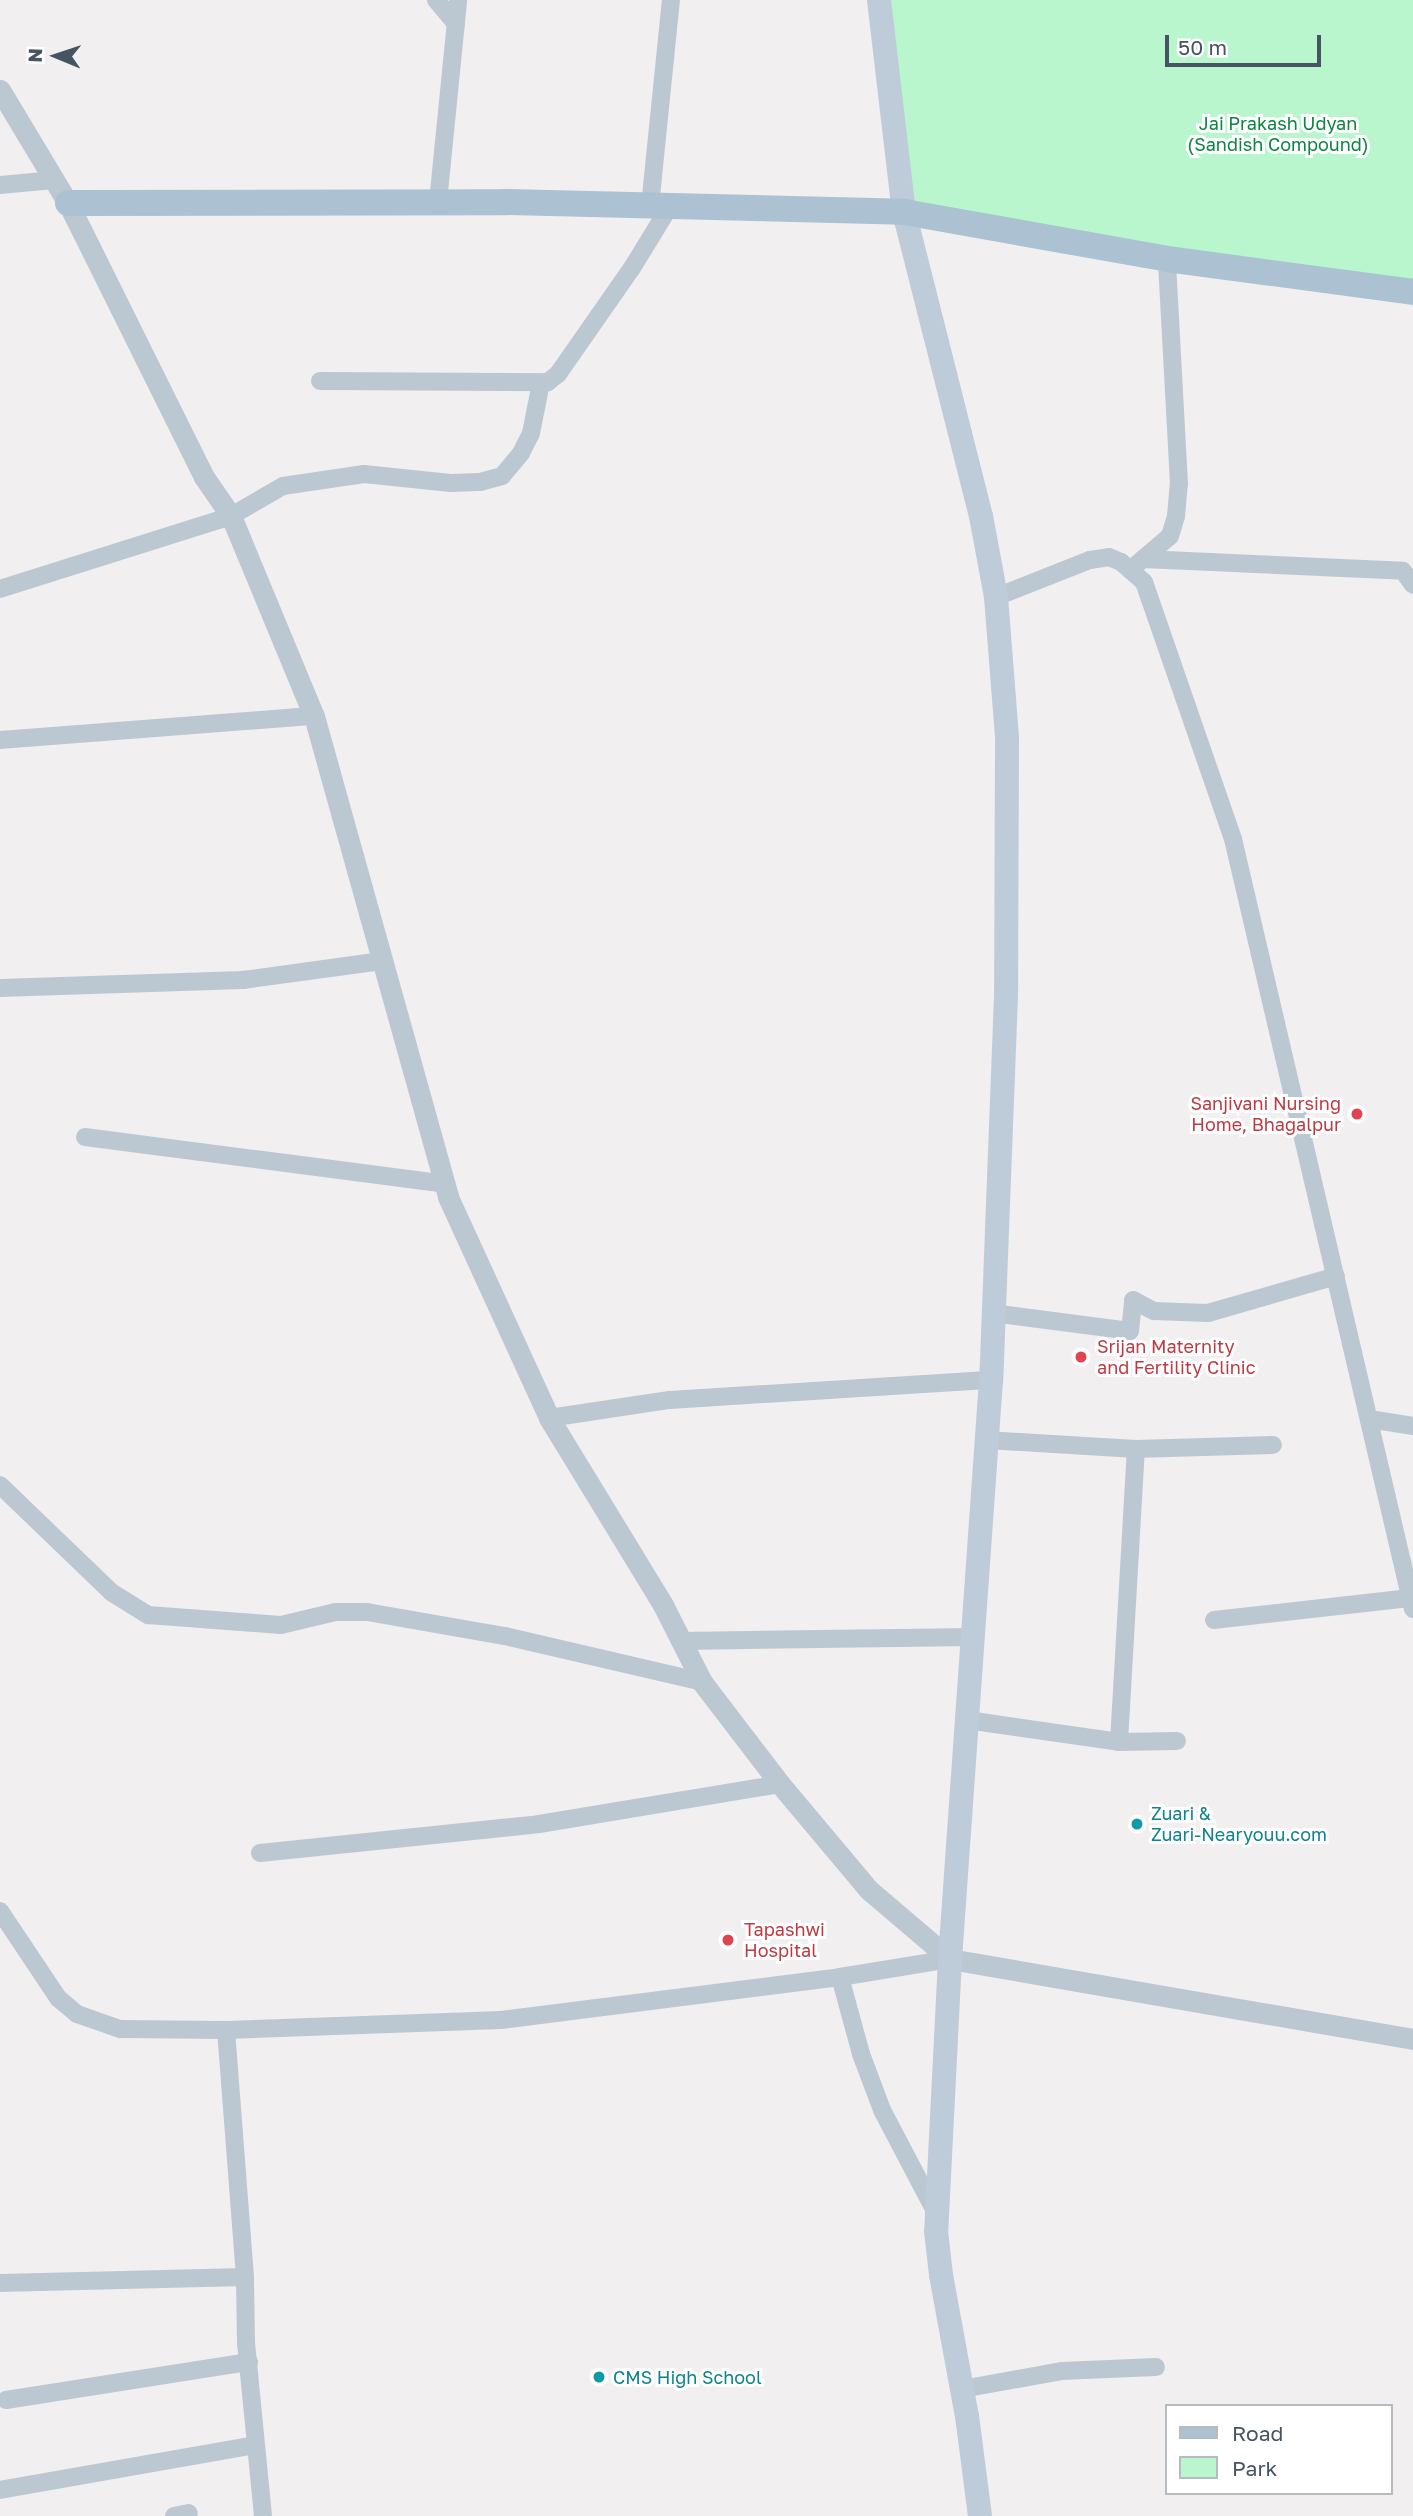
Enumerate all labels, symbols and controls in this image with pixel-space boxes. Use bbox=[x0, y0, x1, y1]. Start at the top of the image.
north arrow bbox=[21, 21, 91, 91]
scale bar bbox=[1168, 21, 1324, 65]
text: 50 m bbox=[1178, 34, 1227, 60]
text: N bbox=[23, 48, 46, 63]
park label: Jai Prakash Udyan (Sandish Compound) bbox=[1187, 113, 1369, 156]
place label: Sanjivani Nursing Home, Bhagalpur bbox=[1190, 1093, 1341, 1136]
marker: Sanjivani Nursing Home, Bhagalpur bbox=[1347, 1104, 1367, 1124]
place label: Srijan Maternity and Fertility Clinic bbox=[1097, 1336, 1255, 1378]
marker: Srijan Maternity and Fertility Clinic bbox=[1071, 1347, 1091, 1367]
place label: Zuari & Zuari-Nearyouu.com bbox=[1151, 1803, 1327, 1846]
marker: Zuari & Zuari-Nearyouu.com bbox=[1129, 1816, 1145, 1832]
place label: Tapashwi Hospital bbox=[744, 1919, 825, 1962]
marker: Tapashwi Hospital bbox=[718, 1930, 738, 1950]
place label: CMS High School bbox=[613, 2366, 762, 2388]
marker: CMS High School bbox=[591, 2369, 607, 2385]
legend bbox=[1164, 2404, 1392, 2495]
text: Road bbox=[1232, 2420, 1283, 2446]
text: Park bbox=[1232, 2455, 1277, 2481]

